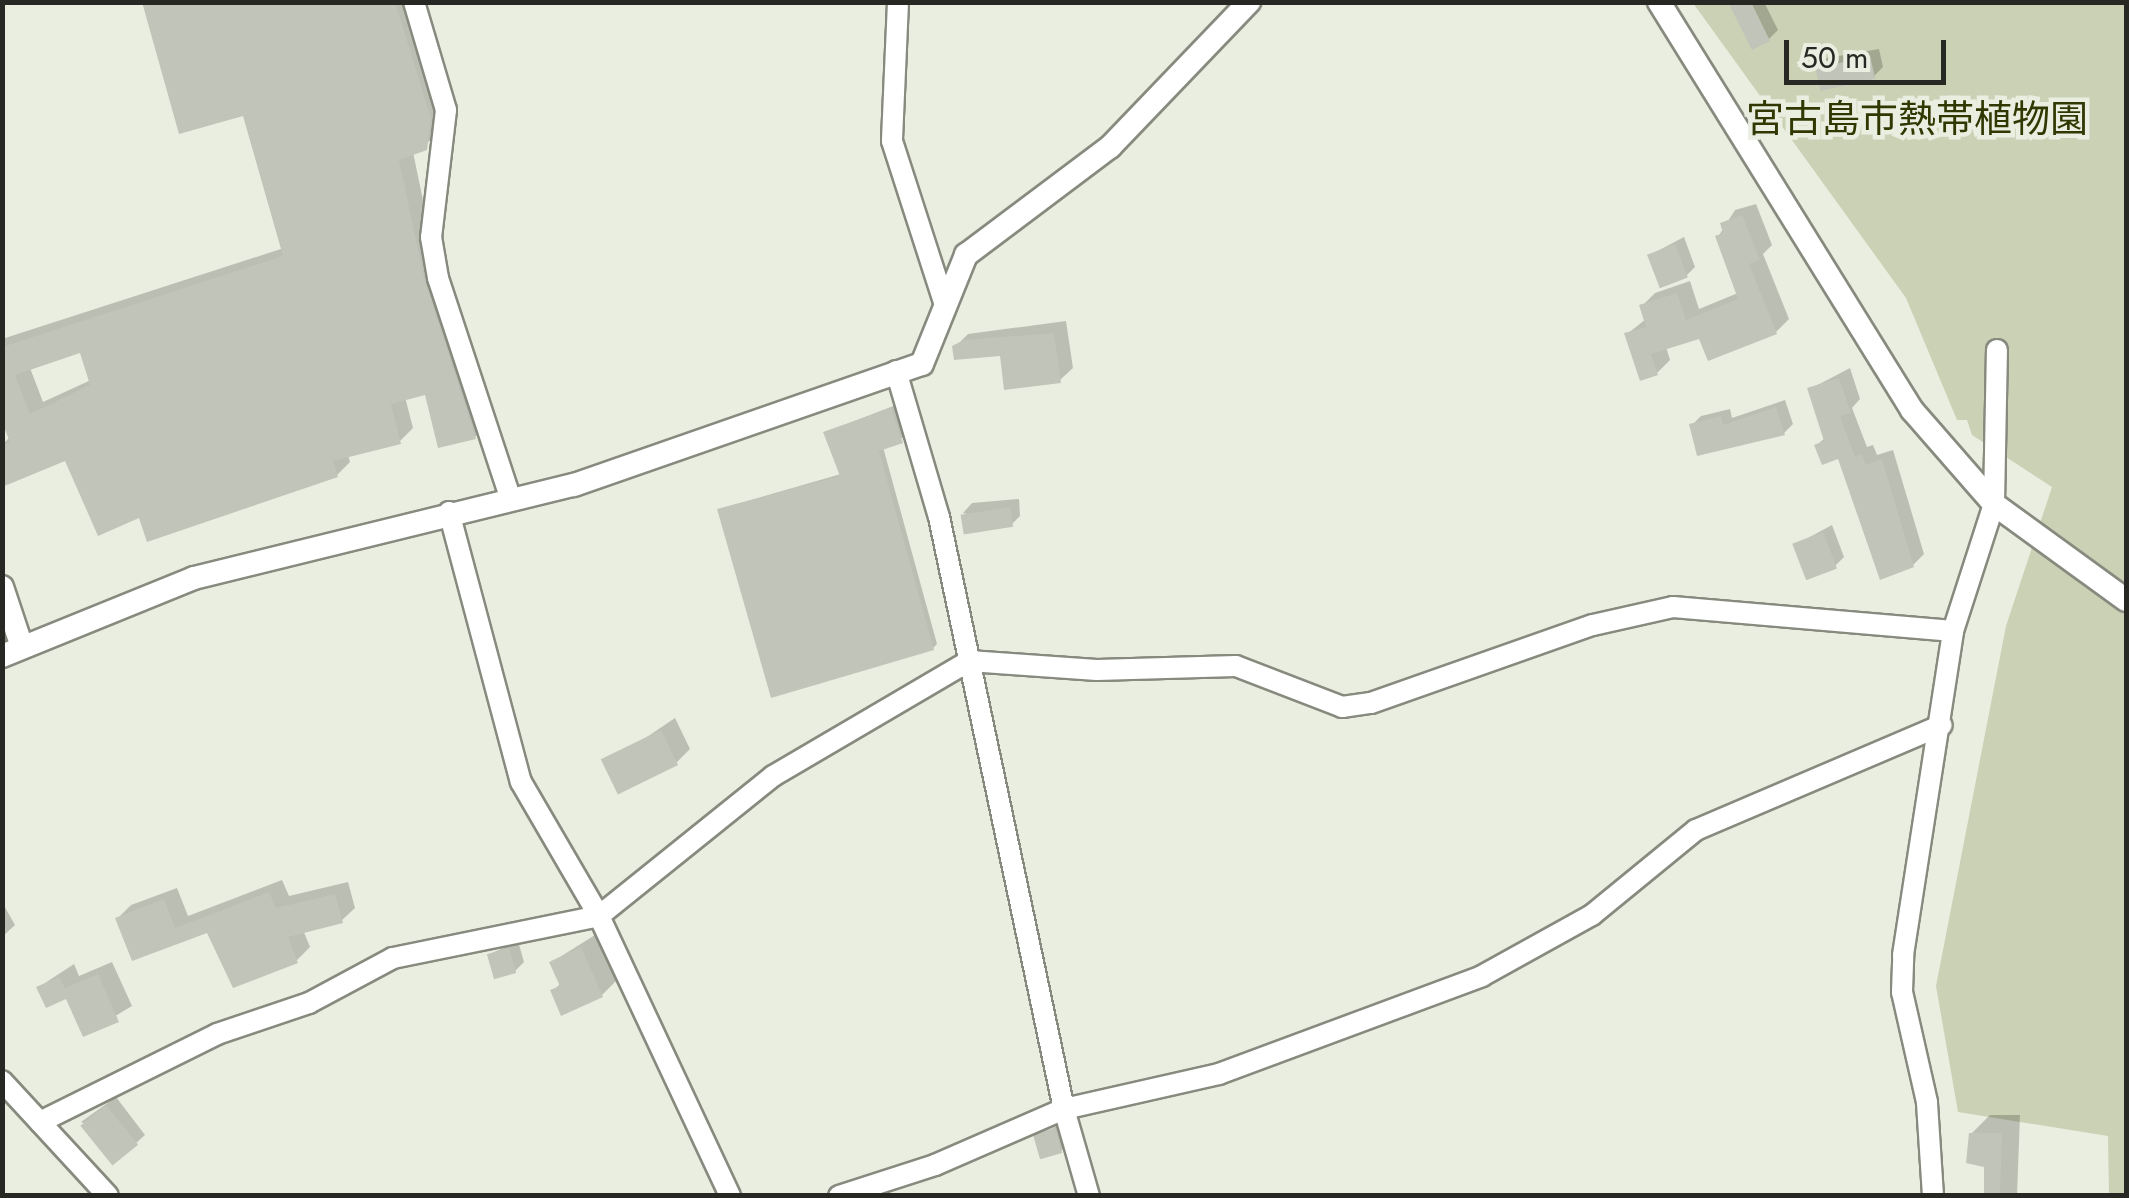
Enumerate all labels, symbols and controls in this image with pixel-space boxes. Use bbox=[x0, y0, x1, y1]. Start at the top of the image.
scale bar bbox=[1789, 20, 1952, 82]
text: 50 m bbox=[1801, 36, 1868, 79]
park label: 宮古島市熱帯植物園 bbox=[1746, 96, 2088, 142]

